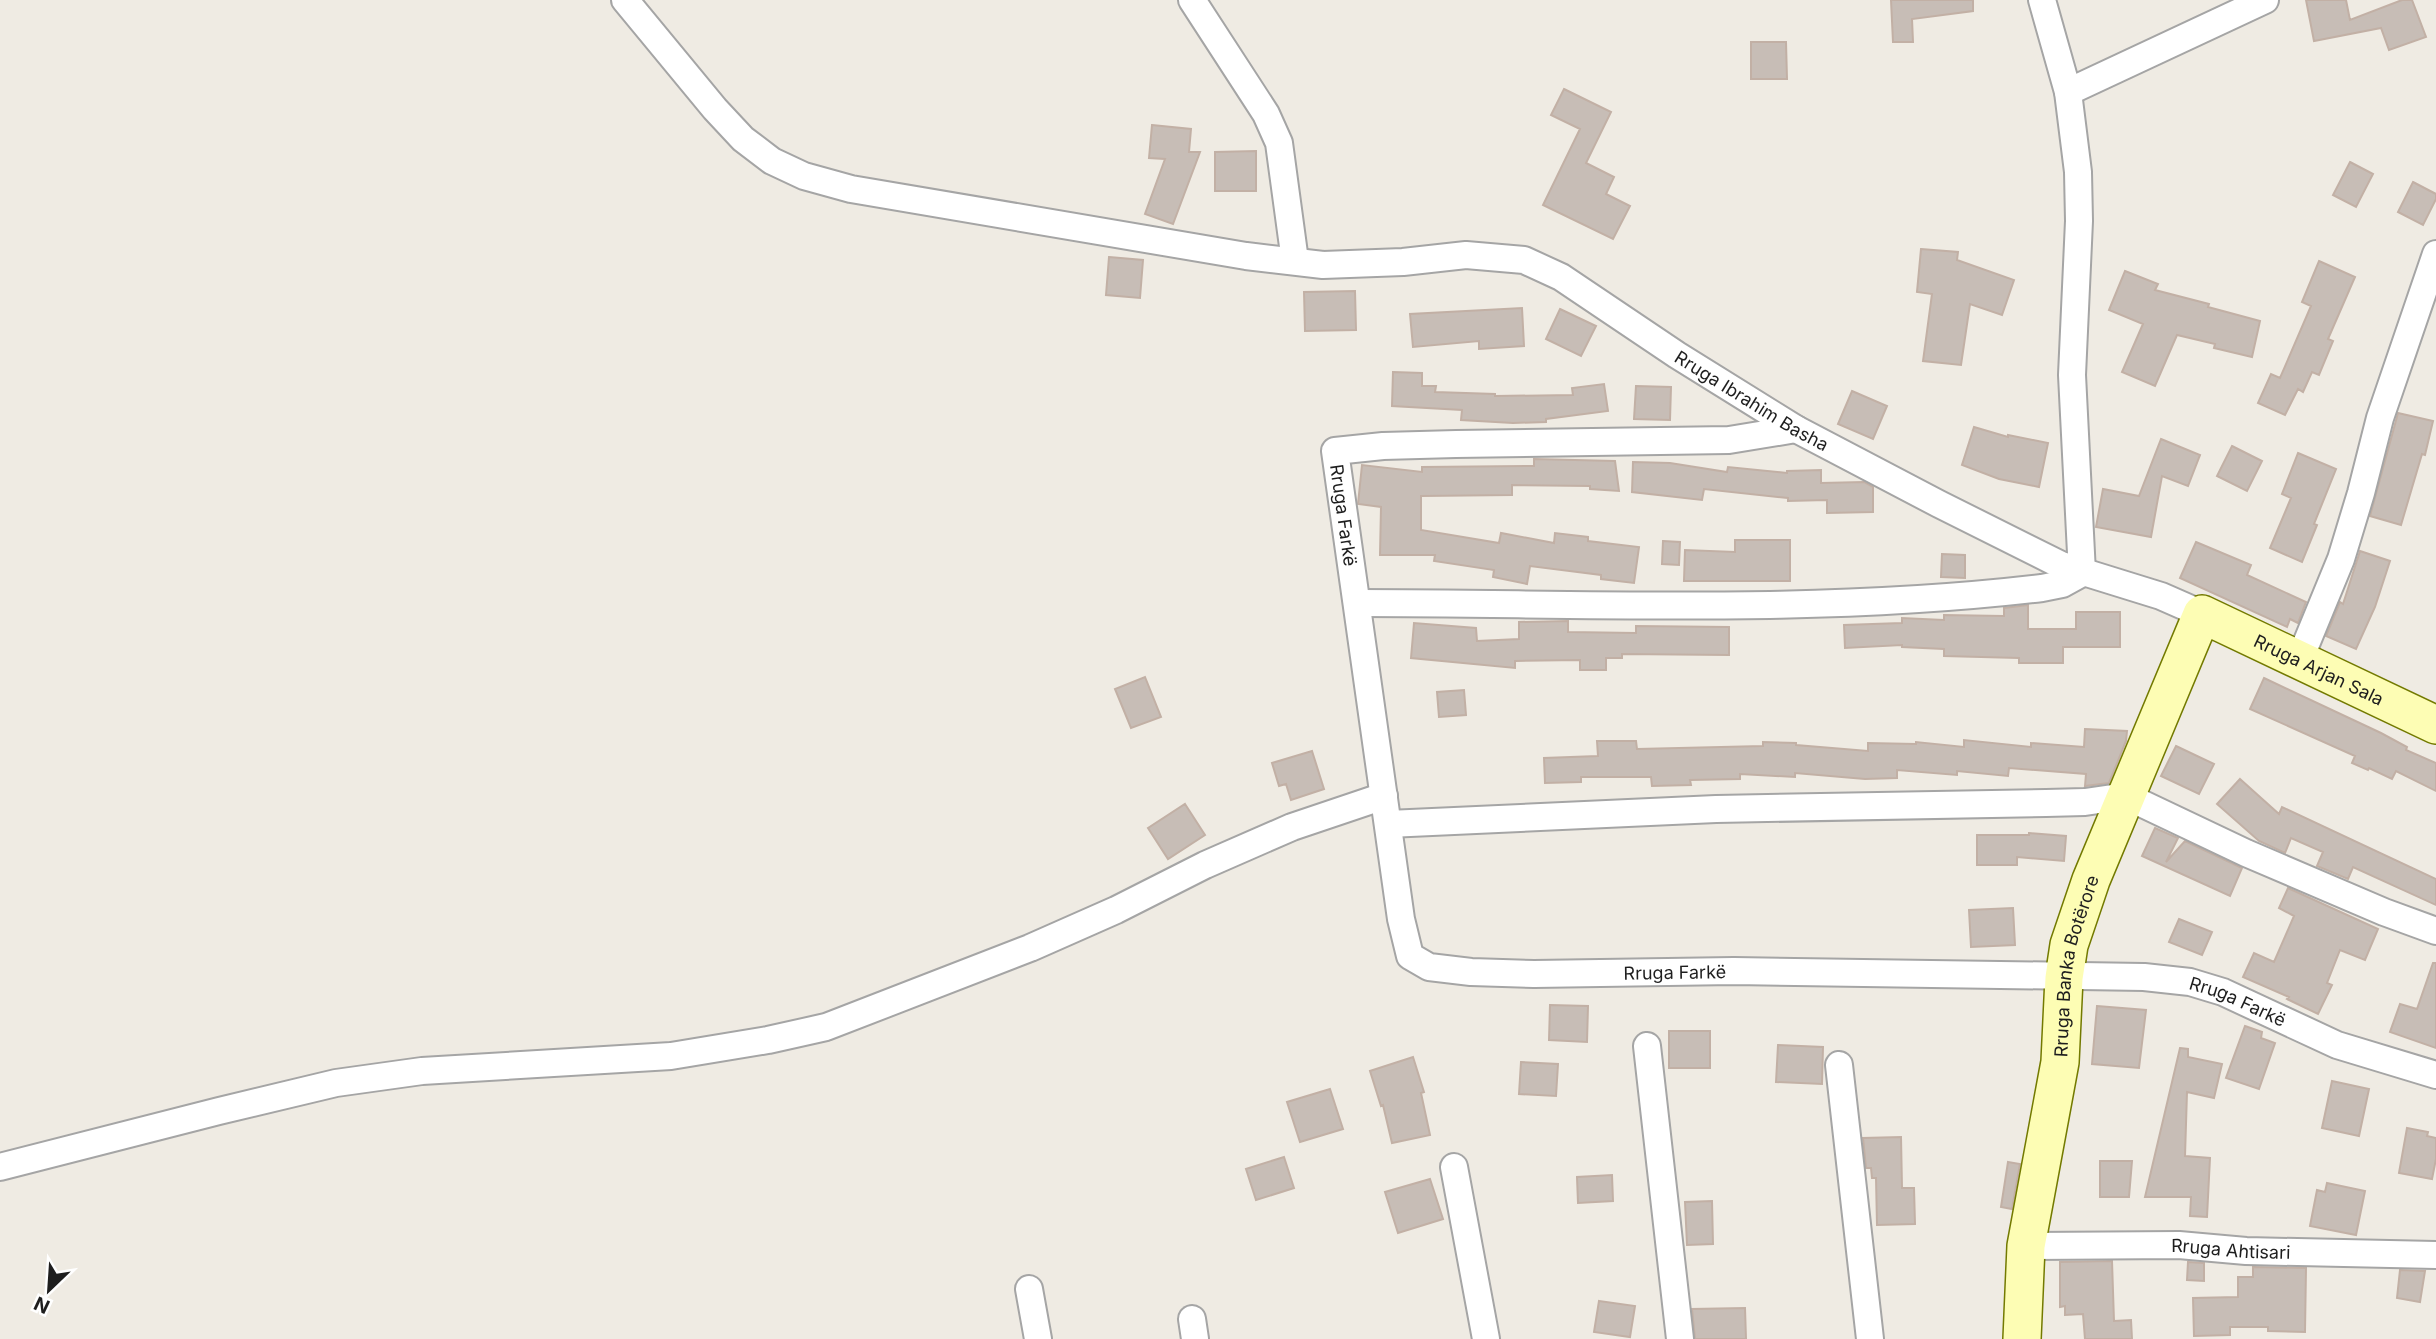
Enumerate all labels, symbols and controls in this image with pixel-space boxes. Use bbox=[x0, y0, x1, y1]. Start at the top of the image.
street label: Rruga Ibrahim Basha bbox=[1671, 346, 1832, 455]
street label: Rruga Farkë bbox=[1326, 463, 1362, 567]
street label: Rruga Arjan Sala bbox=[2251, 630, 2387, 709]
street label: Rruga Banka Botërore bbox=[2050, 872, 2102, 1058]
street label: Rruga Farkë bbox=[1623, 961, 1726, 983]
street label: Rruga Farkë bbox=[2187, 972, 2289, 1030]
street label: Rruga Ahtisari bbox=[2171, 1234, 2291, 1262]
north arrow bbox=[14, 1255, 84, 1325]
text: N bbox=[31, 1291, 53, 1318]

